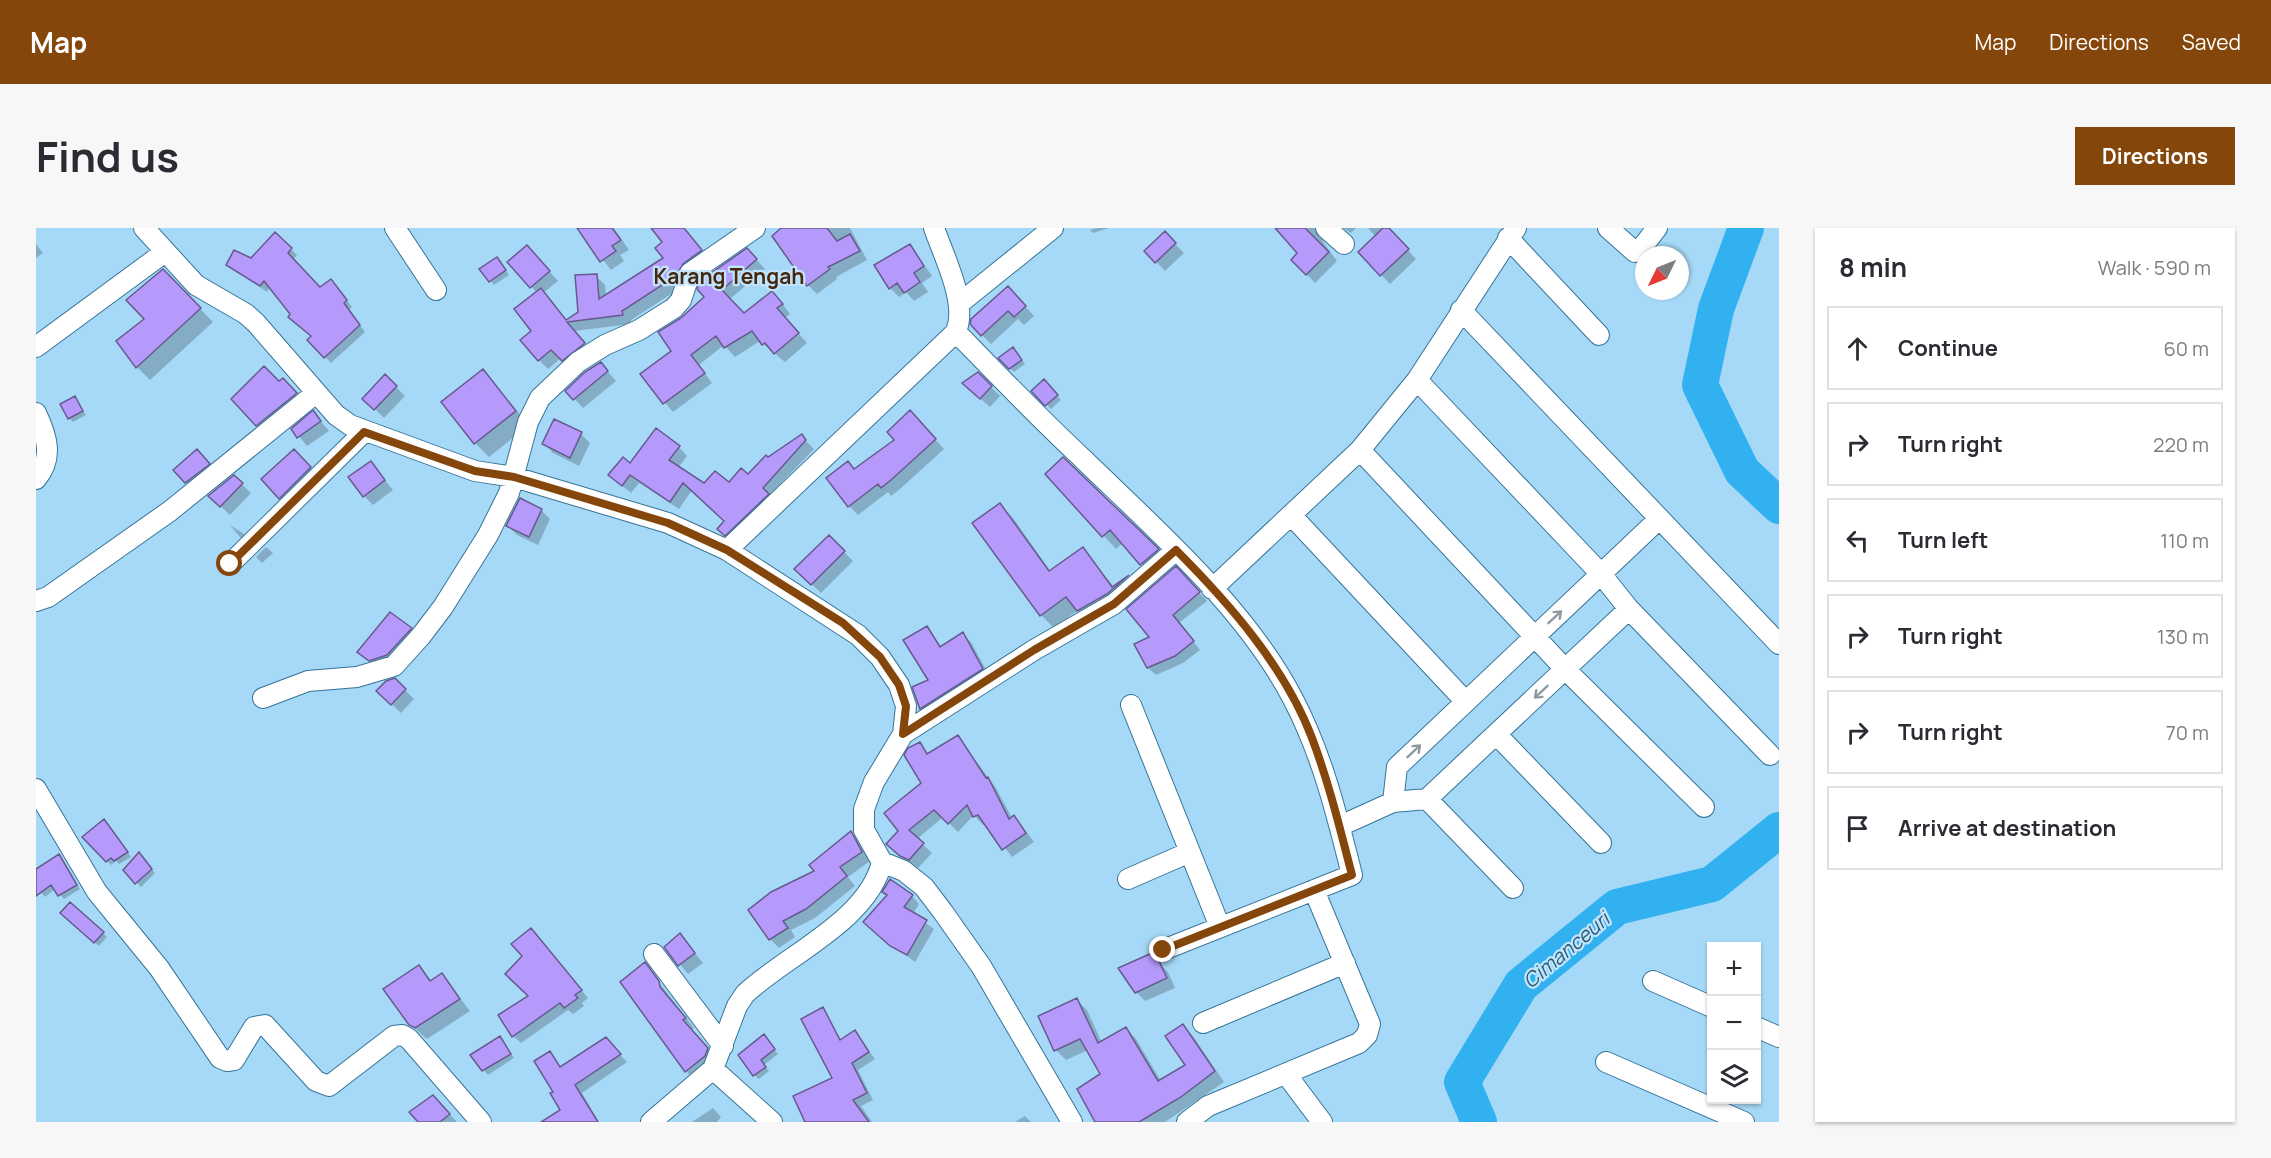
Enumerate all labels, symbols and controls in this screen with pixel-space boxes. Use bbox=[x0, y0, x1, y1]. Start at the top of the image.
text: Map bbox=[30, 23, 87, 61]
text: Map bbox=[1975, 28, 2016, 56]
text: Directions bbox=[2049, 28, 2149, 56]
text: Saved bbox=[2182, 28, 2241, 56]
text: Find us bbox=[36, 127, 179, 185]
button: Directions bbox=[2075, 127, 2235, 185]
north arrow bbox=[1635, 246, 1689, 300]
text: 8 min bbox=[1839, 249, 1907, 285]
text: Walk · 590 m bbox=[2098, 254, 2211, 281]
district label: Karang Tengah bbox=[654, 262, 804, 290]
icon: ahead bbox=[1841, 332, 1874, 365]
text: Continue bbox=[1898, 333, 1998, 363]
text: 60 m bbox=[2163, 335, 2209, 362]
icon: right bbox=[1841, 428, 1874, 461]
text: Turn right bbox=[1898, 429, 2003, 459]
text: 220 m bbox=[2153, 431, 2209, 458]
icon: left bbox=[1841, 524, 1874, 557]
text: Turn left bbox=[1898, 525, 1988, 555]
text: 110 m bbox=[2160, 527, 2209, 554]
route start bbox=[216, 550, 242, 576]
one-way arrow bbox=[1548, 610, 1563, 625]
icon: right bbox=[1841, 620, 1874, 653]
text: Turn right bbox=[1898, 621, 2003, 651]
text: 130 m bbox=[2157, 623, 2209, 650]
one-way arrow bbox=[1533, 685, 1548, 699]
icon: right bbox=[1841, 716, 1874, 749]
text: Turn right bbox=[1898, 717, 2003, 747]
text: 70 m bbox=[2166, 719, 2209, 746]
one-way arrow bbox=[1406, 744, 1421, 759]
icon: arrive bbox=[1841, 812, 1874, 845]
text: Arrive at destination bbox=[1898, 813, 2116, 843]
water label: Cimanceuri bbox=[1517, 904, 1617, 994]
route end bbox=[1149, 936, 1175, 962]
map controls bbox=[1707, 942, 1761, 1104]
button: + bbox=[1707, 942, 1761, 996]
button: − bbox=[1707, 996, 1761, 1050]
button: layers bbox=[1707, 1050, 1761, 1104]

